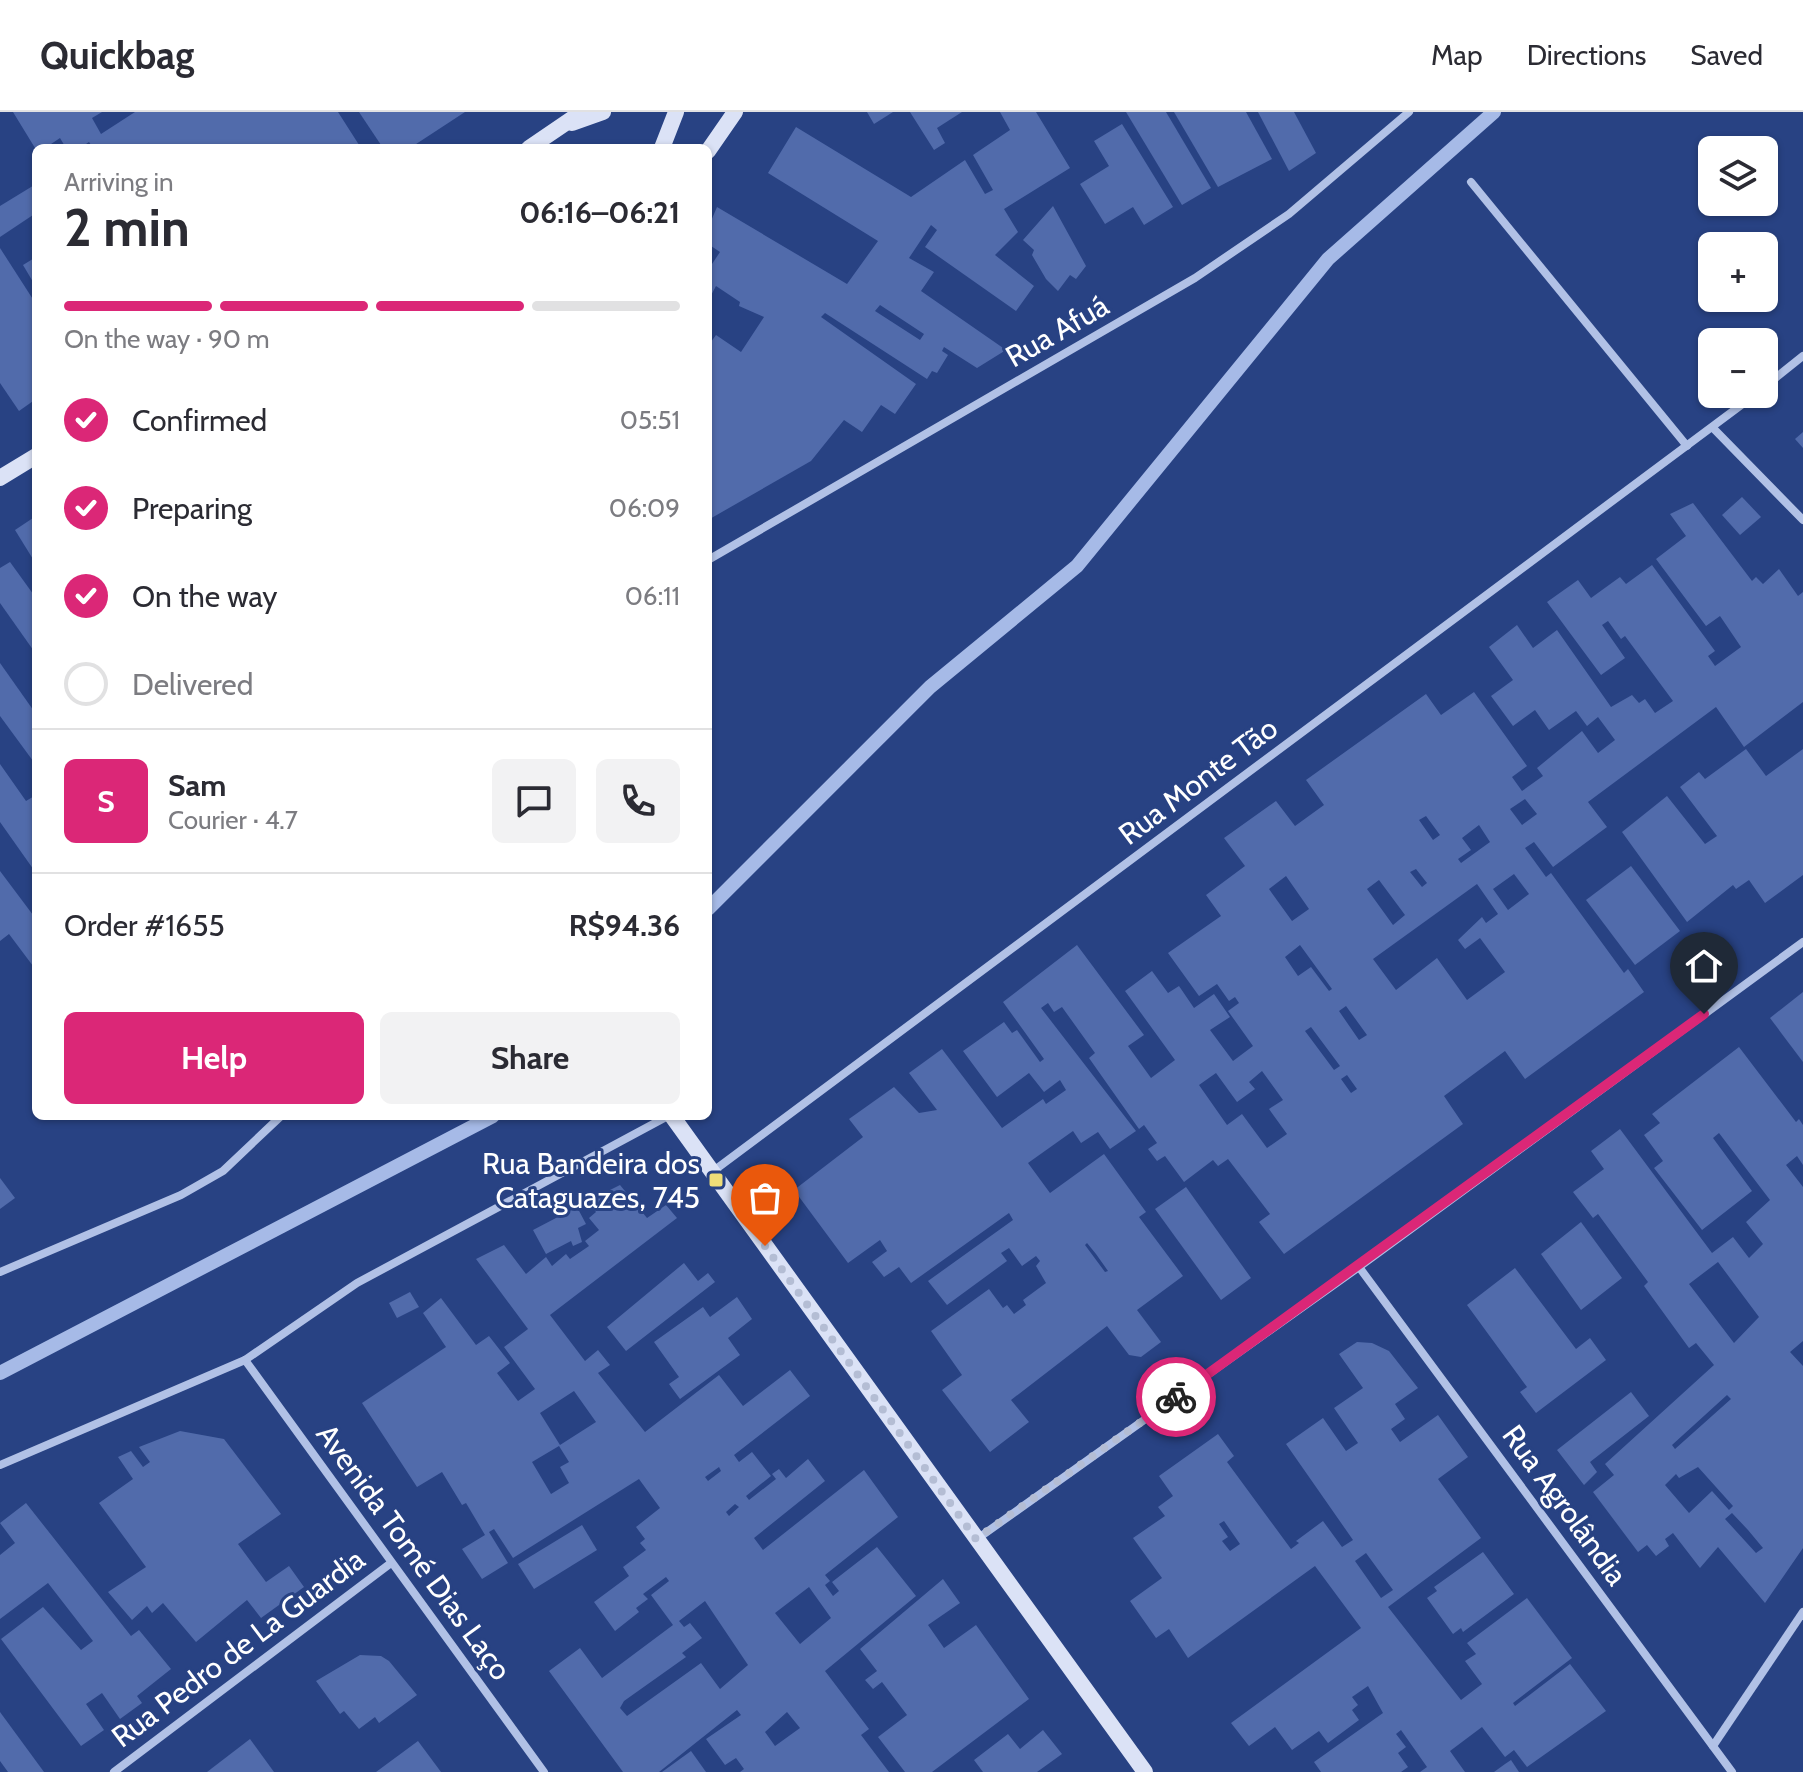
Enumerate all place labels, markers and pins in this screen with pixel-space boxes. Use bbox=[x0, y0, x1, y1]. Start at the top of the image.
pin bbox=[1670, 932, 1738, 1014]
place label: Rua Bandeira dos Cataguazes, 745 bbox=[482, 1145, 700, 1216]
pin bbox=[731, 1164, 799, 1246]
marker: Rua Bandeira dos Cataguazes, 745 bbox=[707, 1171, 725, 1189]

